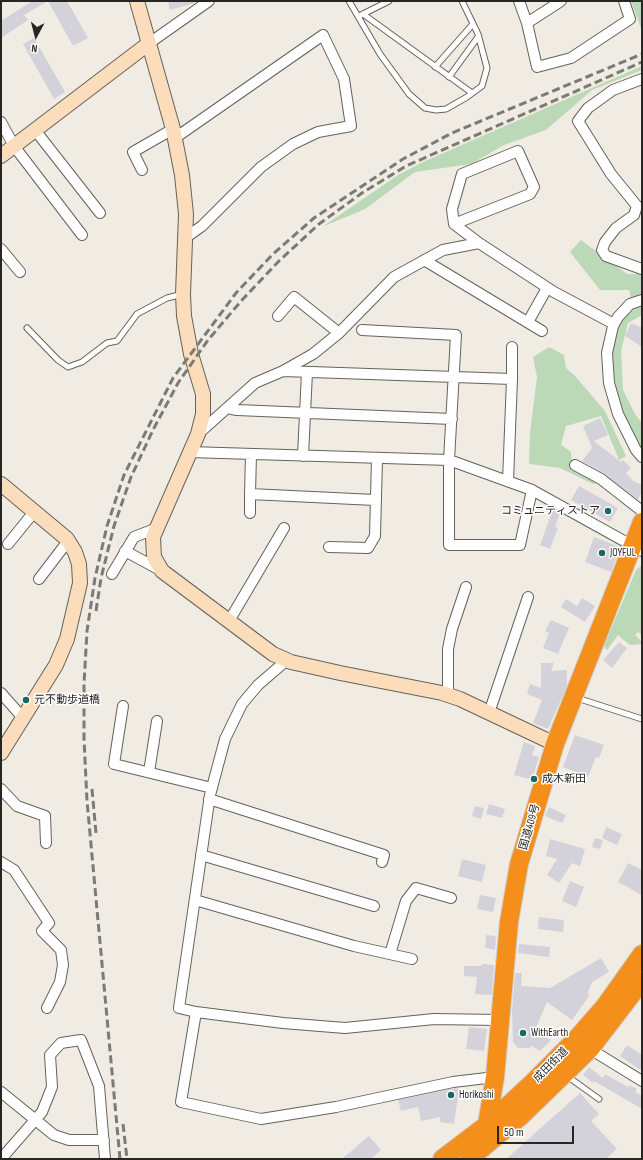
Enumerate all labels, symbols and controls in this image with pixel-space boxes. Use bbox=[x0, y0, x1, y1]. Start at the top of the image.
north arrow bbox=[16, 16, 56, 56]
text: N bbox=[31, 42, 38, 55]
place label: コミュニティストア bbox=[501, 504, 600, 518]
marker: コミュニティストア bbox=[603, 506, 613, 516]
place label: JOYFUL bbox=[610, 546, 636, 560]
marker: JOYFUL bbox=[597, 548, 607, 558]
place label: 元不動歩道橋 bbox=[34, 693, 100, 707]
marker: 元不動歩道橋 bbox=[21, 695, 31, 705]
place label: 成木新田 bbox=[542, 772, 586, 786]
marker: 成木新田 bbox=[529, 774, 539, 784]
street label: 国道409号 bbox=[517, 802, 543, 852]
place label: WithEarth bbox=[531, 1026, 568, 1040]
marker: WithEarth bbox=[518, 1028, 528, 1038]
street label: 成田街道 bbox=[531, 1045, 571, 1085]
place label: Horikoshi bbox=[459, 1088, 494, 1102]
marker: Horikoshi bbox=[446, 1090, 456, 1100]
scale bar bbox=[499, 1118, 576, 1144]
text: 50 m bbox=[504, 1125, 524, 1140]

